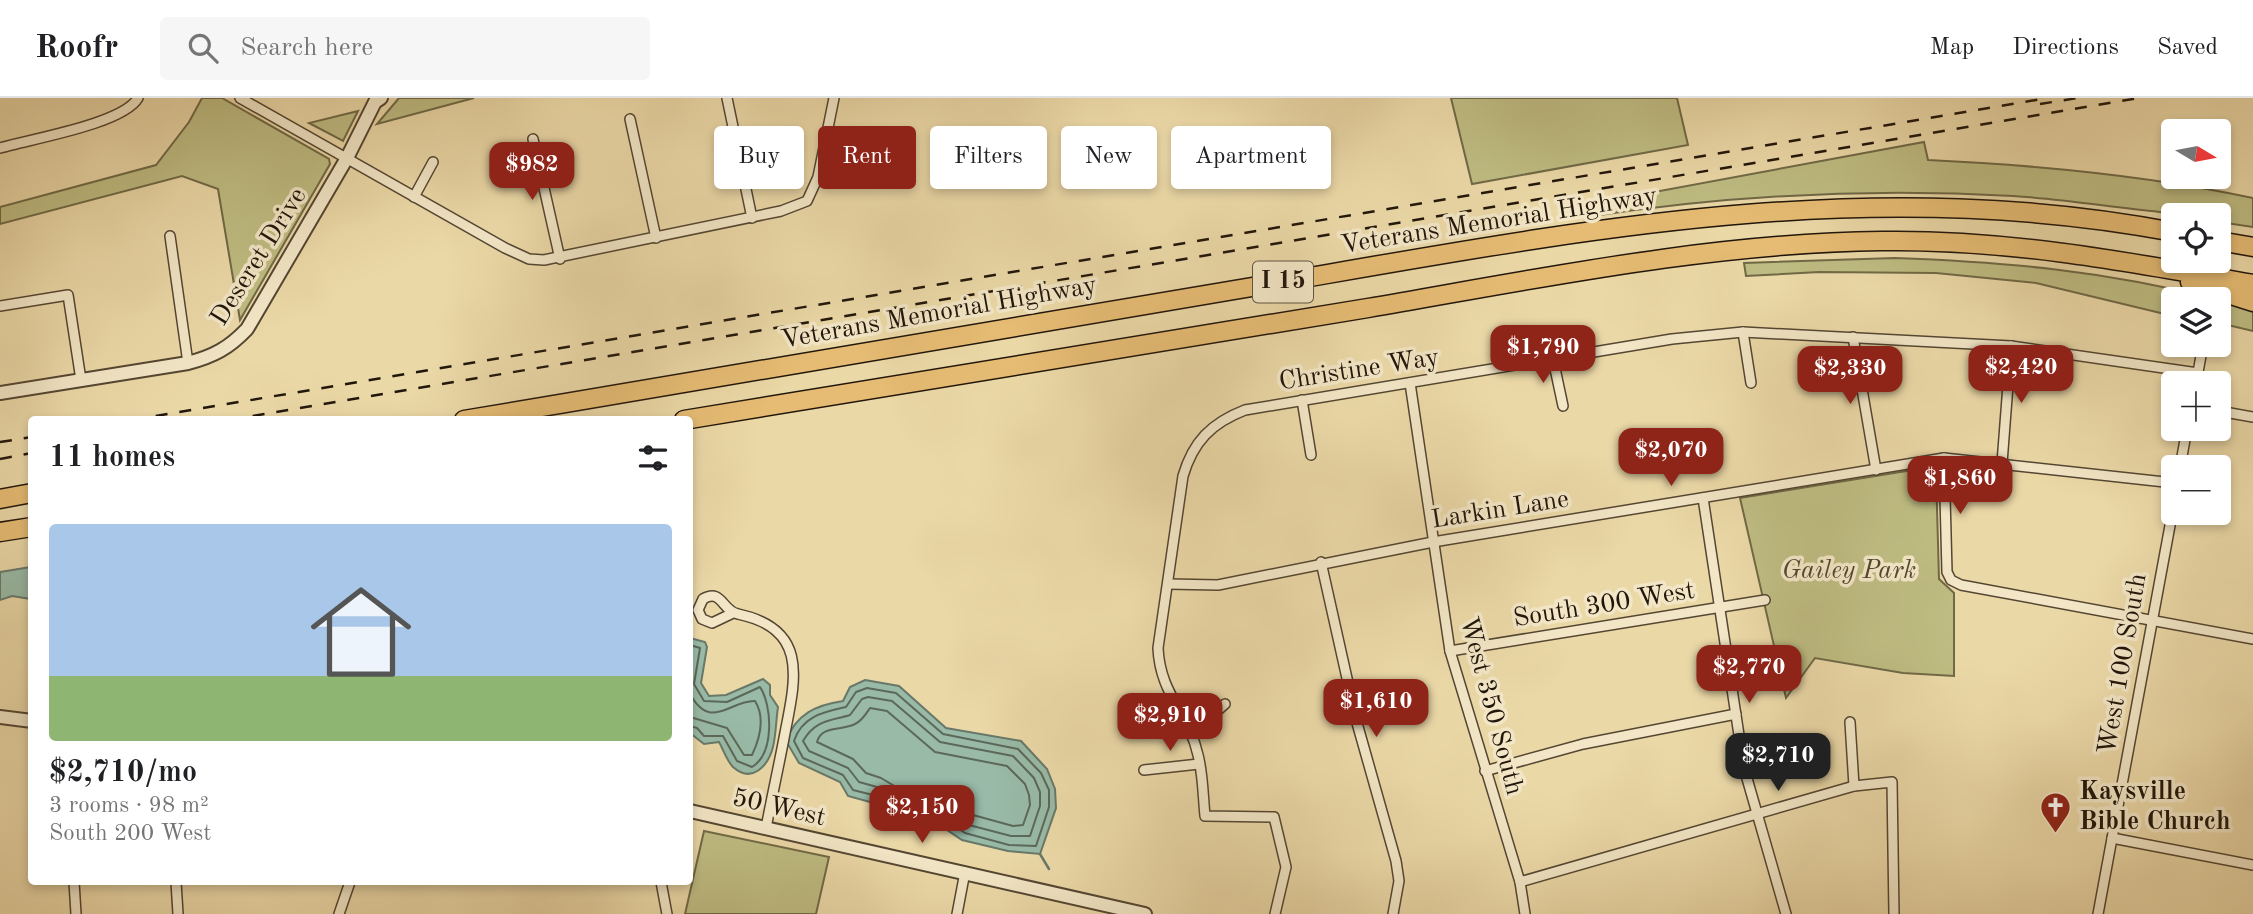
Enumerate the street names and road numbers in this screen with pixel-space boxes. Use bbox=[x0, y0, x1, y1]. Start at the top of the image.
street label: Veterans Memorial Highway bbox=[1339, 183, 1659, 259]
street label: Deseret Drive bbox=[206, 184, 312, 330]
road number: I 15 bbox=[1253, 262, 1313, 302]
street label: Veterans Memorial Highway bbox=[779, 272, 1099, 354]
street label: Christine Way bbox=[1277, 344, 1441, 395]
street label: Larkin Lane bbox=[1429, 486, 1571, 534]
street label: West 100 South bbox=[2094, 571, 2152, 757]
street label: South 300 West bbox=[1511, 578, 1697, 632]
street label: West 350 South bbox=[1455, 614, 1527, 798]
street label: 50 West bbox=[730, 785, 828, 831]

